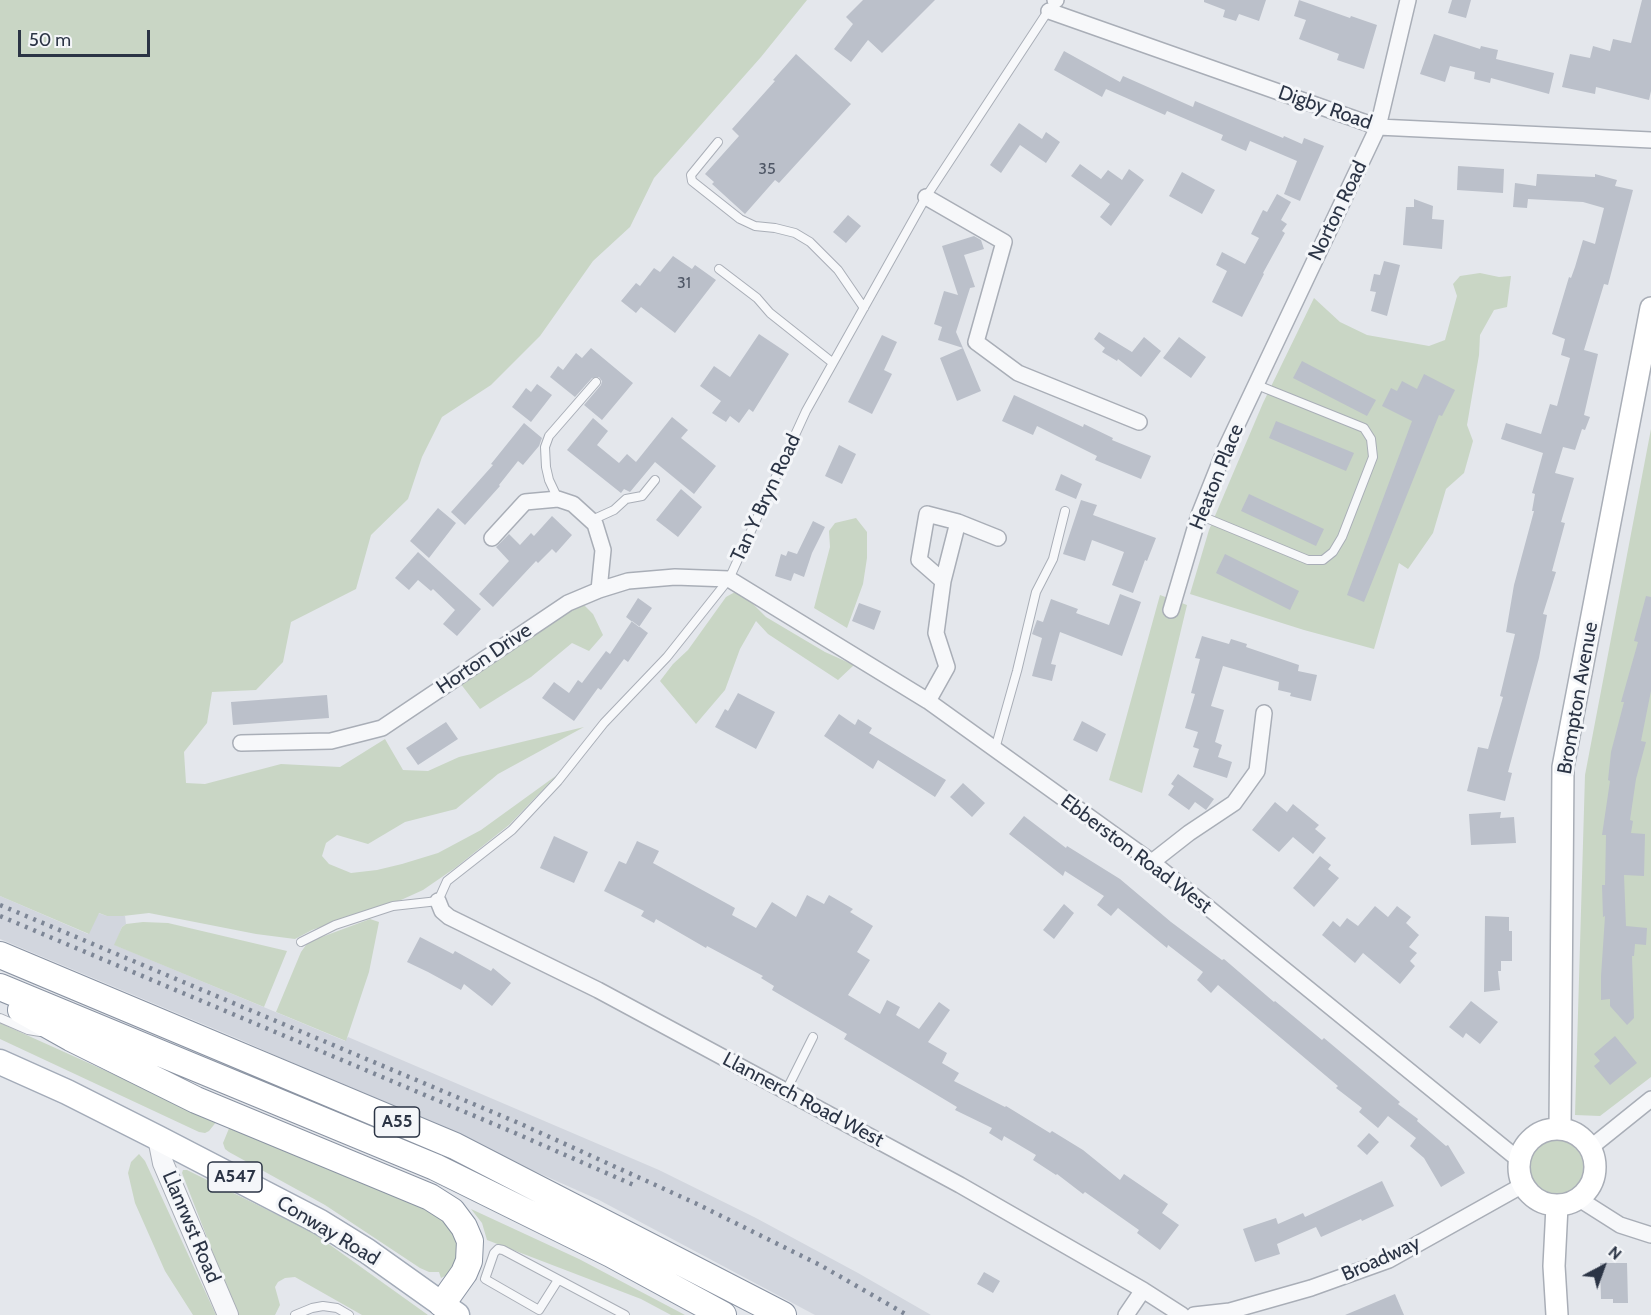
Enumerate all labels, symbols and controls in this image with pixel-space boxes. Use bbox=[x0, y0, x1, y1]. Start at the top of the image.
scale bar bbox=[21, 18, 153, 56]
text: 50 m bbox=[29, 29, 71, 51]
street label: Digby Road bbox=[1275, 81, 1375, 135]
street label: Norton Road bbox=[1304, 157, 1372, 265]
house number: 35 bbox=[758, 159, 776, 179]
house number: 31 bbox=[677, 273, 691, 293]
street label: Heaton Place bbox=[1185, 421, 1249, 533]
street label: Tan Y Bryn Road bbox=[726, 430, 806, 566]
street label: Horton Drive bbox=[432, 618, 536, 700]
street label: Brompton Avenue bbox=[1553, 620, 1603, 776]
street label: Ebberston Road West bbox=[1056, 789, 1216, 919]
street label: Llannerch Road West bbox=[718, 1047, 888, 1153]
road number: A55 bbox=[374, 1107, 420, 1137]
road number: A547 bbox=[208, 1162, 262, 1192]
street label: Llanrwst Road bbox=[157, 1167, 225, 1287]
street label: Conway Road bbox=[272, 1191, 384, 1271]
street label: Broadway bbox=[1338, 1231, 1424, 1287]
north arrow bbox=[1573, 1237, 1633, 1297]
text: N bbox=[1605, 1242, 1626, 1264]

